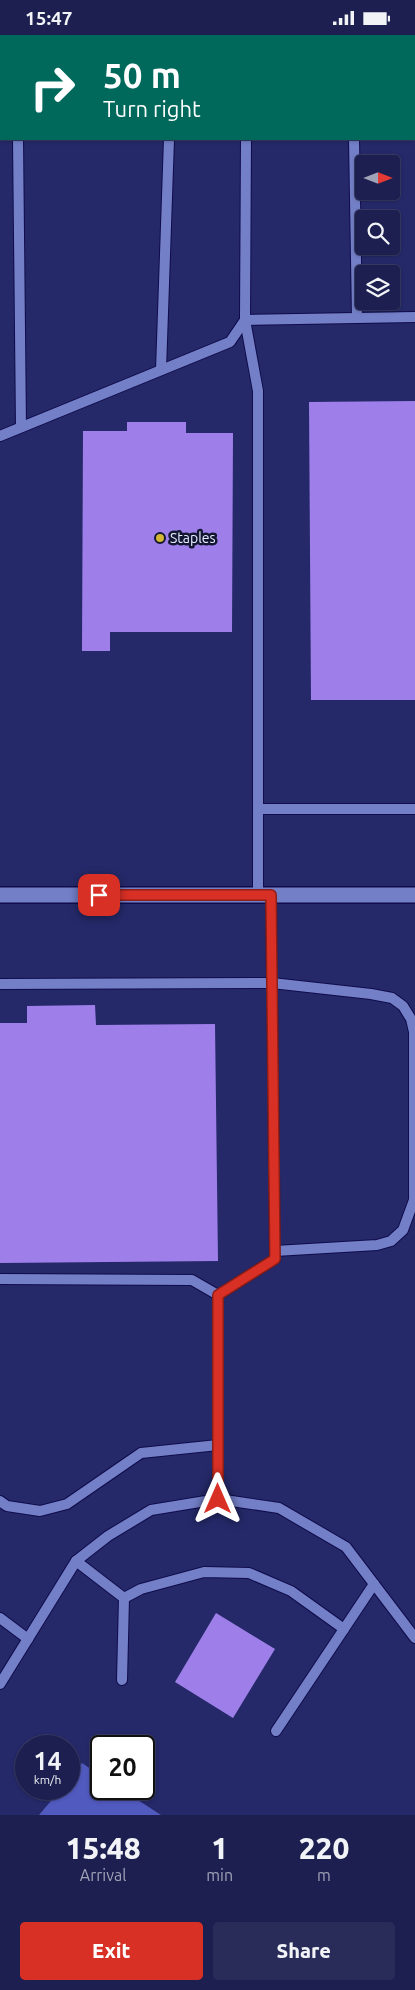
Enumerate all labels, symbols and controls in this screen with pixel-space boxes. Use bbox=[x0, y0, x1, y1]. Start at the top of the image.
text: 15:47 bbox=[25, 7, 73, 29]
icon: right bbox=[20, 55, 85, 120]
text: 50 m bbox=[103, 55, 181, 95]
text: Turn right bbox=[103, 96, 201, 121]
north arrow bbox=[355, 155, 400, 200]
map controls bbox=[355, 155, 400, 310]
button: search bbox=[355, 210, 400, 255]
button: layers bbox=[355, 265, 400, 310]
place label: Staples bbox=[170, 530, 216, 546]
marker: Staples bbox=[154, 532, 166, 544]
pin bbox=[78, 874, 120, 916]
icon: arrive bbox=[85, 881, 113, 909]
position arrow bbox=[191, 1472, 243, 1524]
speed limit sign: 20 bbox=[90, 1735, 155, 1800]
text: 14 bbox=[33, 1747, 62, 1775]
text: km/h bbox=[34, 1773, 61, 1786]
text: 15:48 bbox=[66, 1831, 141, 1865]
text: 1 bbox=[211, 1831, 228, 1865]
text: 220 bbox=[299, 1831, 349, 1865]
text: Arrival bbox=[80, 1866, 126, 1884]
text: min bbox=[206, 1866, 233, 1884]
text: m bbox=[317, 1866, 331, 1884]
button: Exit bbox=[20, 1922, 203, 1980]
button: Share bbox=[213, 1922, 395, 1980]

